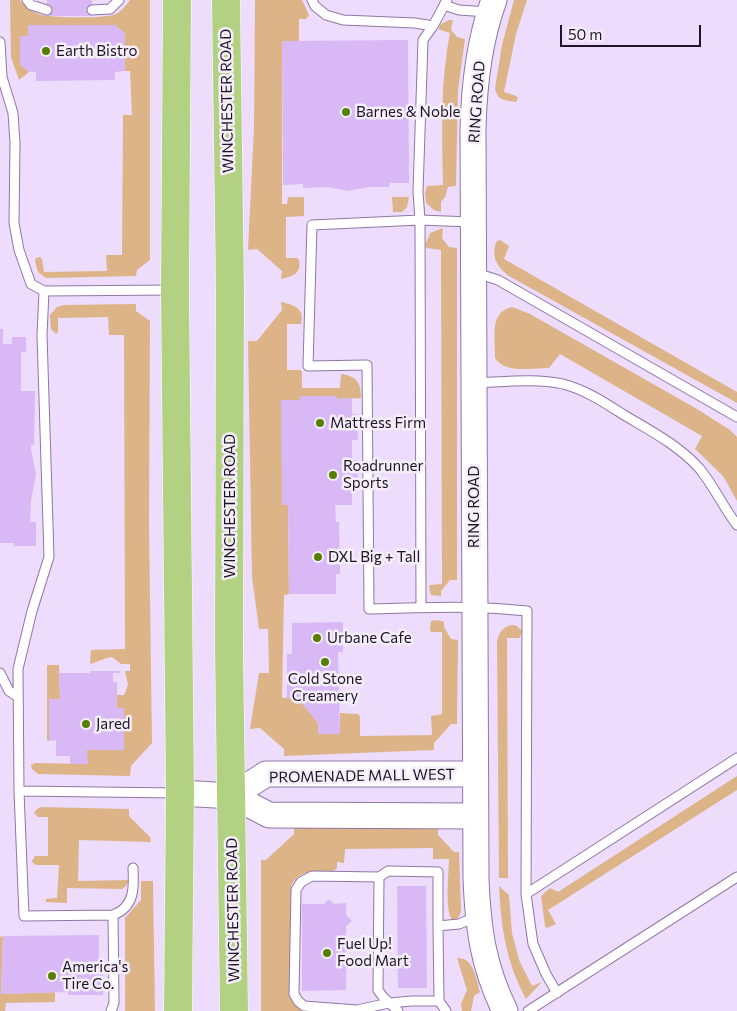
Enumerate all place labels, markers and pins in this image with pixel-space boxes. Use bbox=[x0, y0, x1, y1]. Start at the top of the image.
place label: Earth Bistro bbox=[56, 42, 138, 60]
marker: Earth Bistro bbox=[40, 45, 52, 57]
place label: Barnes & Noble bbox=[356, 103, 460, 121]
marker: Barnes & Noble bbox=[340, 106, 352, 118]
place label: Mattress Firm bbox=[330, 414, 426, 432]
marker: Mattress Firm bbox=[314, 417, 326, 429]
place label: Roadrunner Sports bbox=[343, 457, 423, 492]
marker: Roadrunner Sports bbox=[327, 469, 339, 481]
place label: DXL Big + Tall bbox=[328, 548, 420, 566]
marker: DXL Big + Tall bbox=[312, 551, 324, 563]
place label: Urbane Cafe bbox=[327, 629, 412, 647]
marker: Urbane Cafe bbox=[311, 632, 323, 644]
marker: Cold Stone Creamery bbox=[319, 656, 331, 668]
place label: Cold Stone Creamery bbox=[288, 670, 362, 705]
place label: Jared bbox=[96, 715, 131, 733]
marker: Jared bbox=[80, 718, 92, 730]
place label: Fuel Up! Food Mart bbox=[337, 935, 409, 970]
marker: Fuel Up! Food Mart bbox=[321, 947, 333, 959]
place label: America's Tire Co. bbox=[62, 958, 128, 993]
marker: America's Tire Co. bbox=[46, 970, 58, 982]

